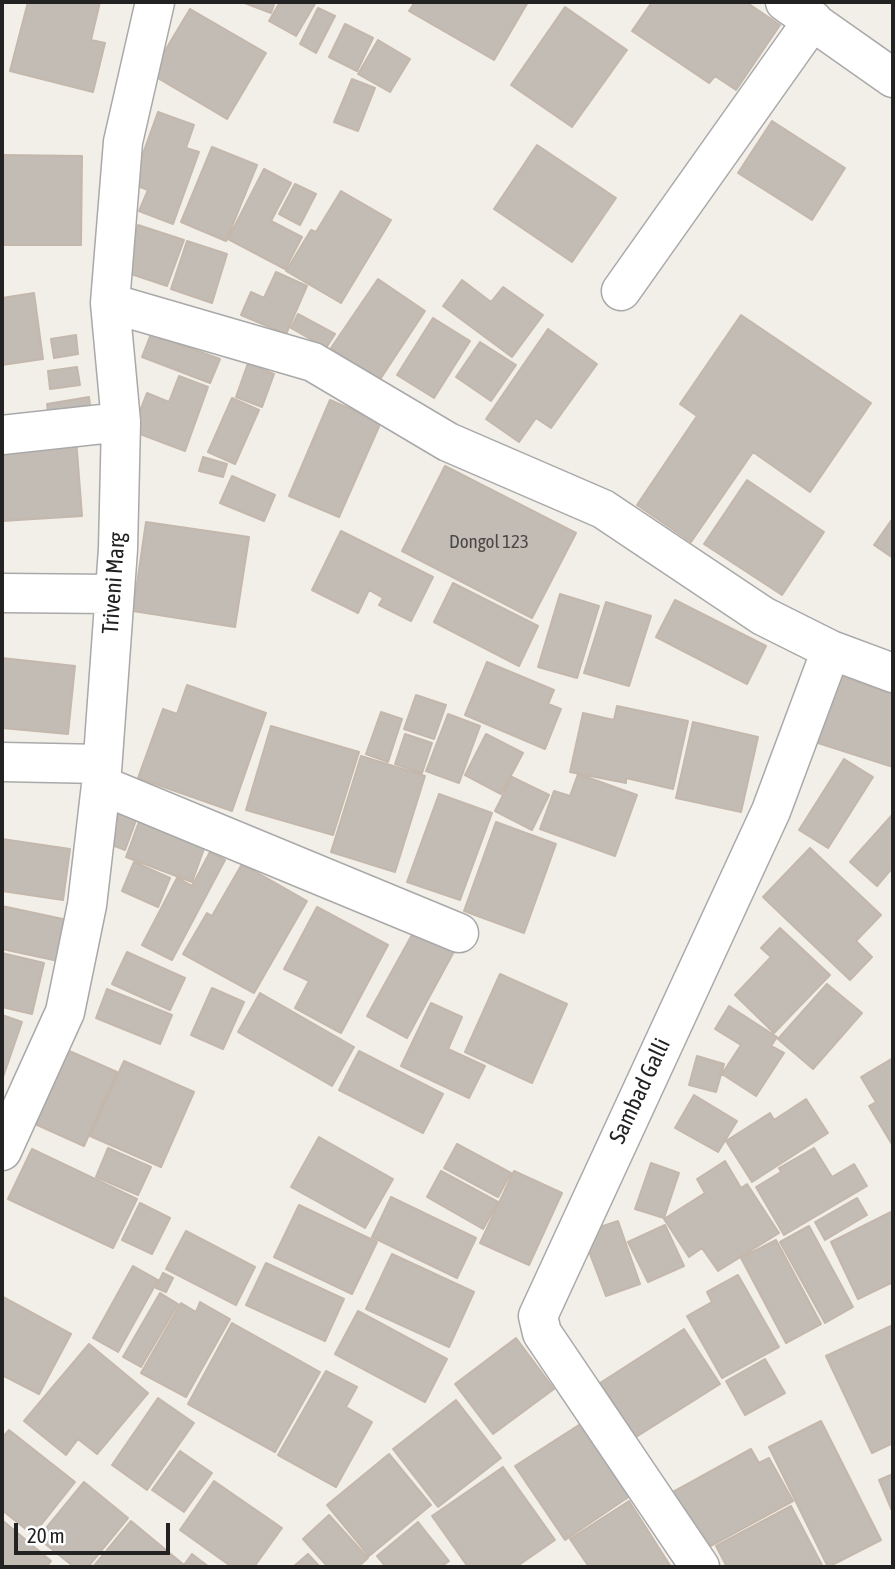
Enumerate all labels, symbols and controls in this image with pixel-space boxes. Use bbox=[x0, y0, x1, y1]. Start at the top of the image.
street label: Triveni Marg bbox=[97, 531, 131, 635]
house number: Dongol 123 bbox=[449, 531, 529, 553]
street label: Sambad Galli bbox=[604, 1034, 676, 1148]
scale bar bbox=[18, 1510, 173, 1554]
text: 20 m bbox=[27, 1523, 65, 1547]

